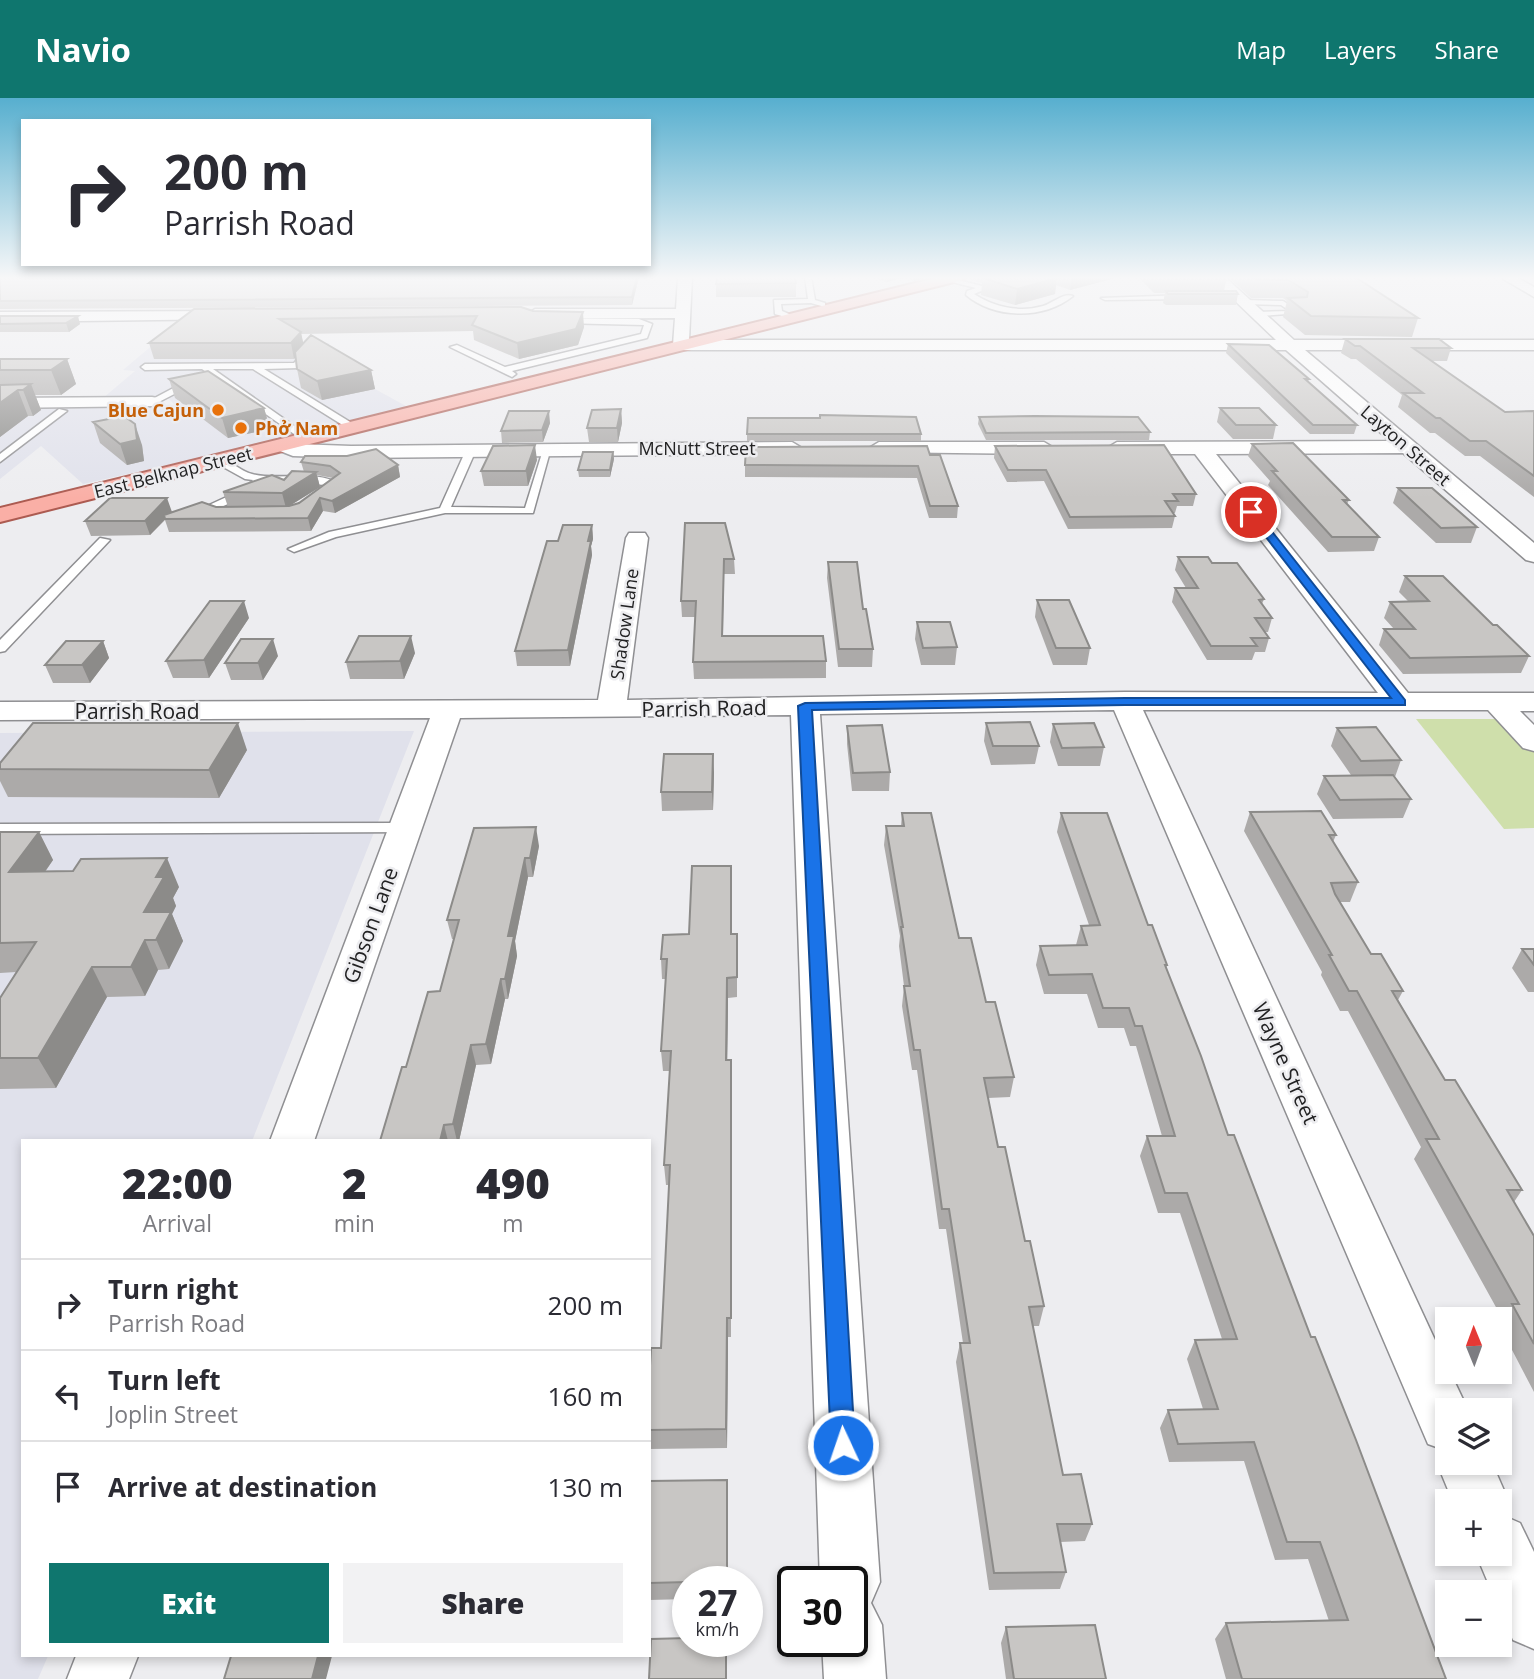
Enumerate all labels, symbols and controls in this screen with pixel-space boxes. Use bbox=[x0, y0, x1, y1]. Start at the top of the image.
text: Navio bbox=[35, 27, 131, 72]
text: Map bbox=[1236, 33, 1286, 66]
text: Layers bbox=[1324, 33, 1397, 66]
text: Share bbox=[1435, 33, 1499, 66]
text: 200 m bbox=[164, 138, 309, 204]
icon: right bbox=[49, 147, 140, 238]
text: Parrish Road bbox=[164, 201, 355, 244]
place label: Blue Cajun bbox=[108, 398, 204, 422]
street label: Layton Street bbox=[1356, 399, 1456, 491]
marker: Blue Cajun bbox=[210, 402, 226, 418]
place label: Phở Nam bbox=[255, 416, 338, 440]
marker: Phở Nam bbox=[233, 420, 249, 436]
street label: McNutt Street bbox=[638, 436, 756, 460]
street label: East Belknap Street bbox=[91, 441, 255, 503]
pin bbox=[1221, 482, 1281, 542]
icon: arrive bbox=[1232, 493, 1270, 531]
street label: Shadow Lane bbox=[604, 567, 644, 681]
street label: Parrish Road bbox=[641, 693, 767, 723]
street label: Parrish Road bbox=[74, 697, 200, 725]
street label: Gibson Lane bbox=[336, 863, 404, 987]
street label: Wayne Street bbox=[1247, 998, 1325, 1128]
text: 22:00 bbox=[122, 1154, 233, 1211]
text: 2 bbox=[342, 1154, 367, 1211]
text: 490 bbox=[476, 1154, 550, 1211]
text: Arrival bbox=[143, 1207, 212, 1239]
text: min bbox=[334, 1207, 375, 1239]
text: m bbox=[502, 1207, 524, 1239]
text: Turn right bbox=[108, 1271, 239, 1307]
icon: right bbox=[49, 1286, 87, 1324]
text: 200 m bbox=[548, 1287, 623, 1323]
text: Parrish Road bbox=[108, 1307, 245, 1339]
north arrow bbox=[1435, 1307, 1512, 1384]
map controls bbox=[1435, 1307, 1512, 1657]
text: Turn left bbox=[108, 1362, 220, 1398]
icon: left bbox=[49, 1377, 87, 1415]
text: 160 m bbox=[548, 1378, 623, 1414]
text: Joplin Street bbox=[108, 1398, 238, 1430]
button: layers bbox=[1435, 1398, 1512, 1475]
position arrow bbox=[806, 1408, 880, 1482]
icon: arrive bbox=[49, 1468, 87, 1506]
text: Arrive at destination bbox=[108, 1469, 377, 1505]
text: 130 m bbox=[548, 1469, 623, 1505]
button: + bbox=[1435, 1489, 1512, 1566]
button: Exit bbox=[49, 1563, 329, 1643]
button: Share bbox=[343, 1563, 623, 1643]
speed limit sign: 30 bbox=[777, 1566, 868, 1657]
text: 27 bbox=[697, 1579, 738, 1626]
button: − bbox=[1435, 1580, 1512, 1657]
text: km/h bbox=[696, 1617, 739, 1641]

